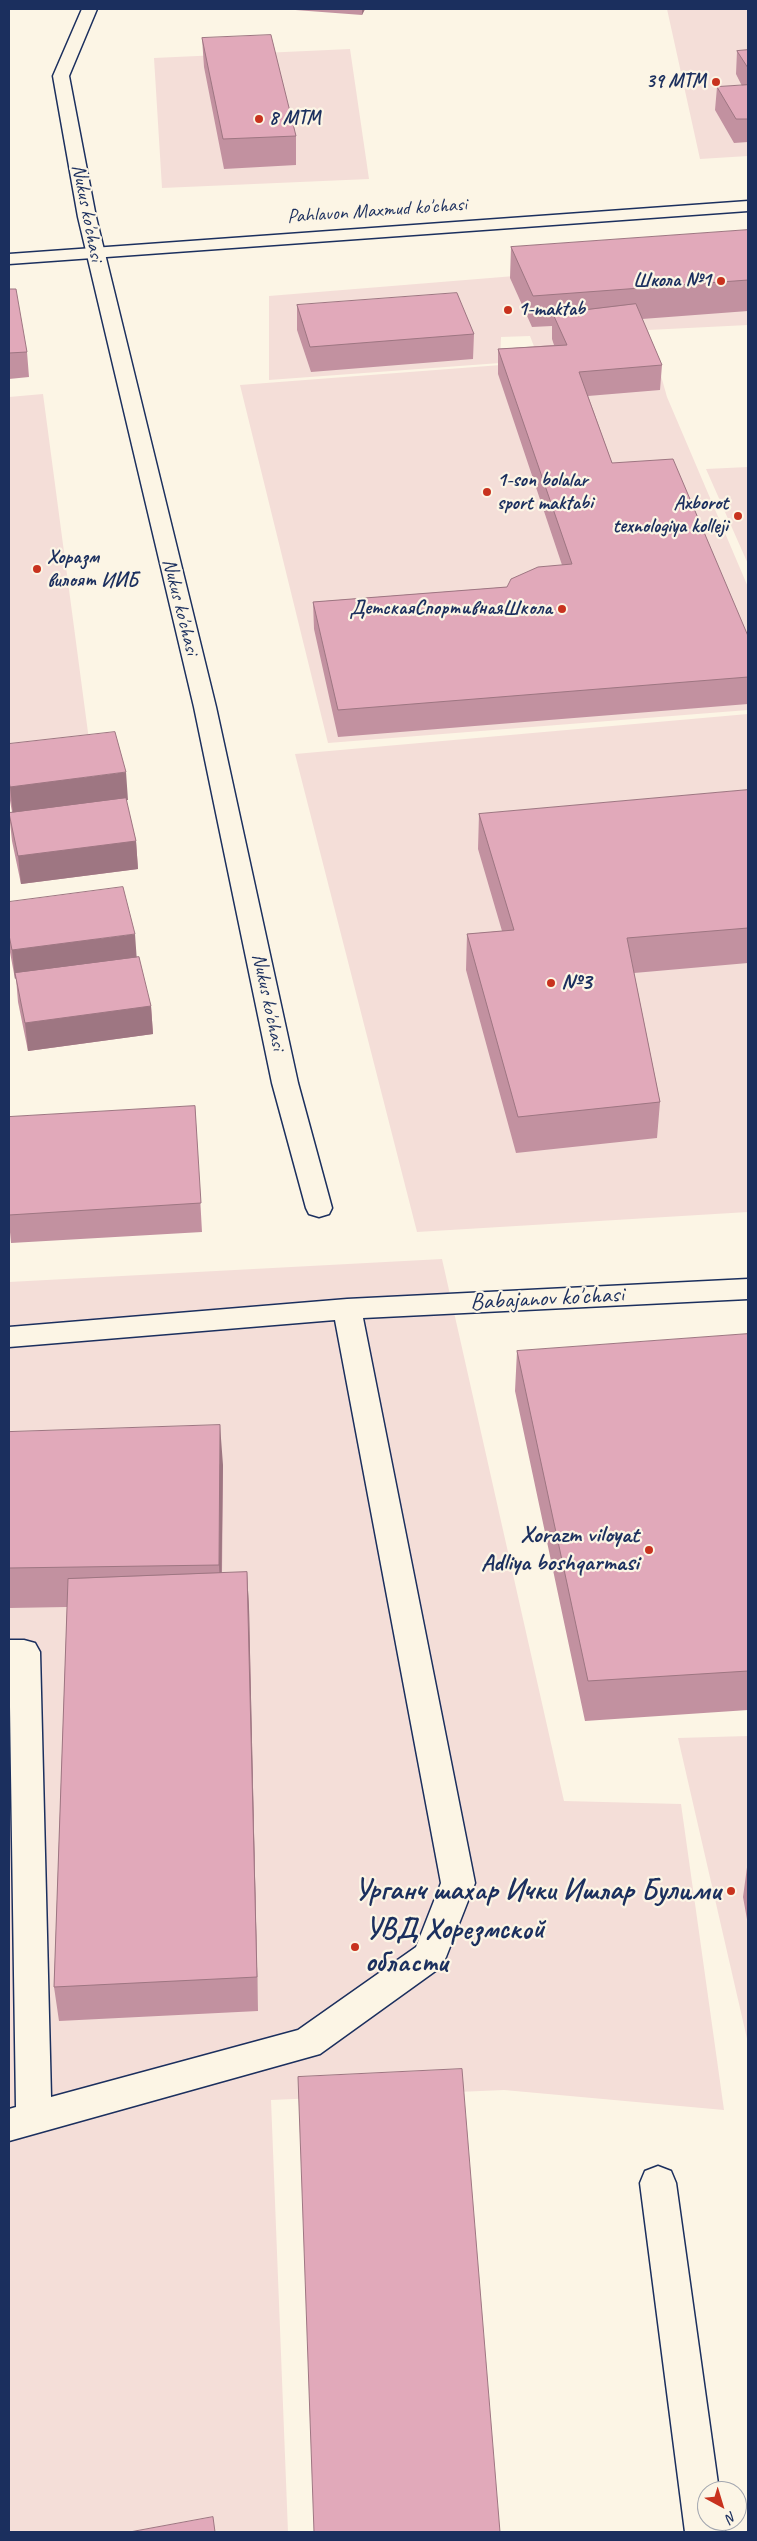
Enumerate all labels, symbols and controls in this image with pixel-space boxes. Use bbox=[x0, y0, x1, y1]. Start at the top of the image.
place label: 39 MTM bbox=[646, 70, 706, 94]
marker: 39 MTM bbox=[710, 76, 722, 88]
place label: 8 MTM bbox=[269, 107, 321, 131]
marker: 8 MTM bbox=[253, 113, 265, 125]
street label: Nukus ko'chasi bbox=[66, 162, 108, 264]
street label: Pahlavon Maxmud ko'chasi bbox=[286, 193, 468, 229]
place label: Школа №1 bbox=[633, 269, 711, 293]
marker: Школа №1 bbox=[715, 275, 727, 287]
place label: 1-maktab bbox=[518, 298, 585, 322]
marker: 1-maktab bbox=[502, 304, 514, 316]
place label: 1-son bolalar sport maktabi bbox=[497, 469, 593, 516]
marker: 1-son bolalar sport maktabi bbox=[481, 486, 493, 498]
place label: Axborot texnologiya kolleji bbox=[613, 492, 728, 539]
marker: Axborot texnologiya kolleji bbox=[732, 510, 744, 522]
place label: Хоразм вилоят ИИБ bbox=[47, 546, 138, 593]
street label: Nukus ko'chasi bbox=[156, 556, 204, 658]
marker: Хоразм вилоят ИИБ bbox=[31, 563, 43, 575]
place label: ДетскаяСпортивнаяШкола bbox=[349, 597, 552, 621]
marker: ДетскаяСпортивнаяШкола bbox=[556, 603, 568, 615]
street label: Nukus ko'chasi bbox=[246, 951, 290, 1053]
place label: №3 bbox=[561, 969, 592, 997]
marker: №3 bbox=[545, 977, 557, 989]
street label: Babajanov ko'chasi bbox=[469, 1281, 625, 1317]
place label: Xorazm viloyat Adliya boshqarmasi bbox=[481, 1522, 639, 1578]
marker: Xorazm viloyat Adliya boshqarmasi bbox=[643, 1544, 655, 1556]
place label: Урганч шахар Ички Ишлар Булими bbox=[354, 1874, 721, 1908]
marker: Урганч шахар Ички Ишлар Булими bbox=[725, 1885, 737, 1897]
place label: УВД Хорезмской области bbox=[365, 1913, 544, 1981]
marker: УВД Хорезмской области bbox=[349, 1941, 361, 1953]
north arrow bbox=[697, 2481, 747, 2531]
text: N bbox=[722, 2508, 740, 2527]

